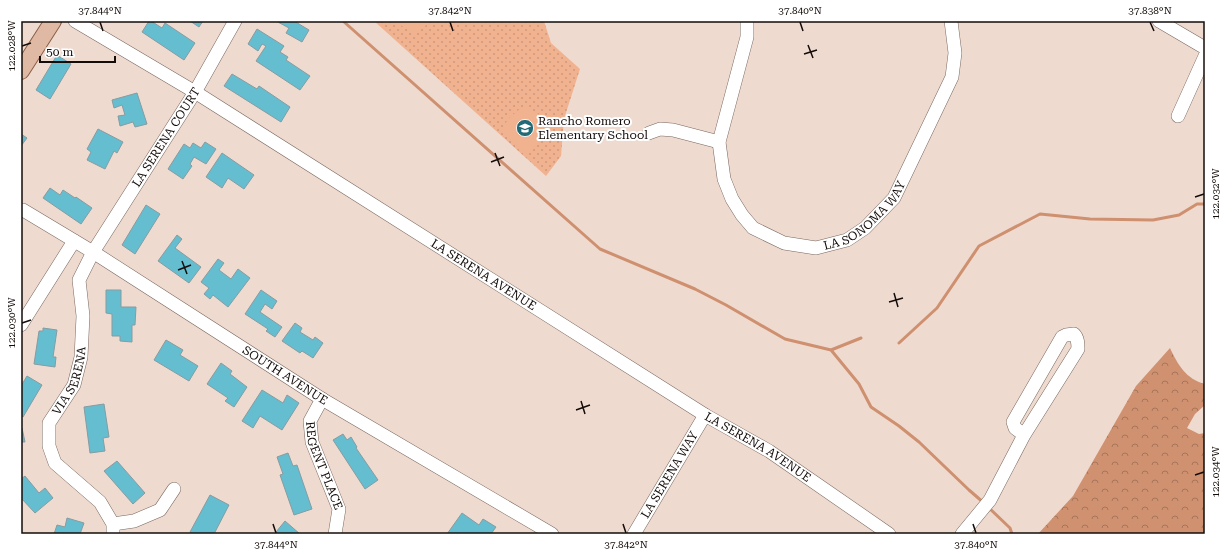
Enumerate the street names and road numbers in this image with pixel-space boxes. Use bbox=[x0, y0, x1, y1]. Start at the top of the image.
street label: LA SERENA COURT bbox=[129, 85, 203, 190]
street label: LA SONOMA WAY bbox=[822, 178, 908, 253]
street label: LA SERENA AVENUE bbox=[428, 236, 539, 313]
street label: SOUTH AVENUE bbox=[240, 343, 330, 408]
street label: VIA SERENA bbox=[49, 346, 89, 418]
street label: LA SERENA AVENUE bbox=[702, 409, 814, 485]
street label: REGENT PLACE bbox=[303, 421, 346, 512]
street label: LA SERENA WAY bbox=[638, 428, 701, 521]

